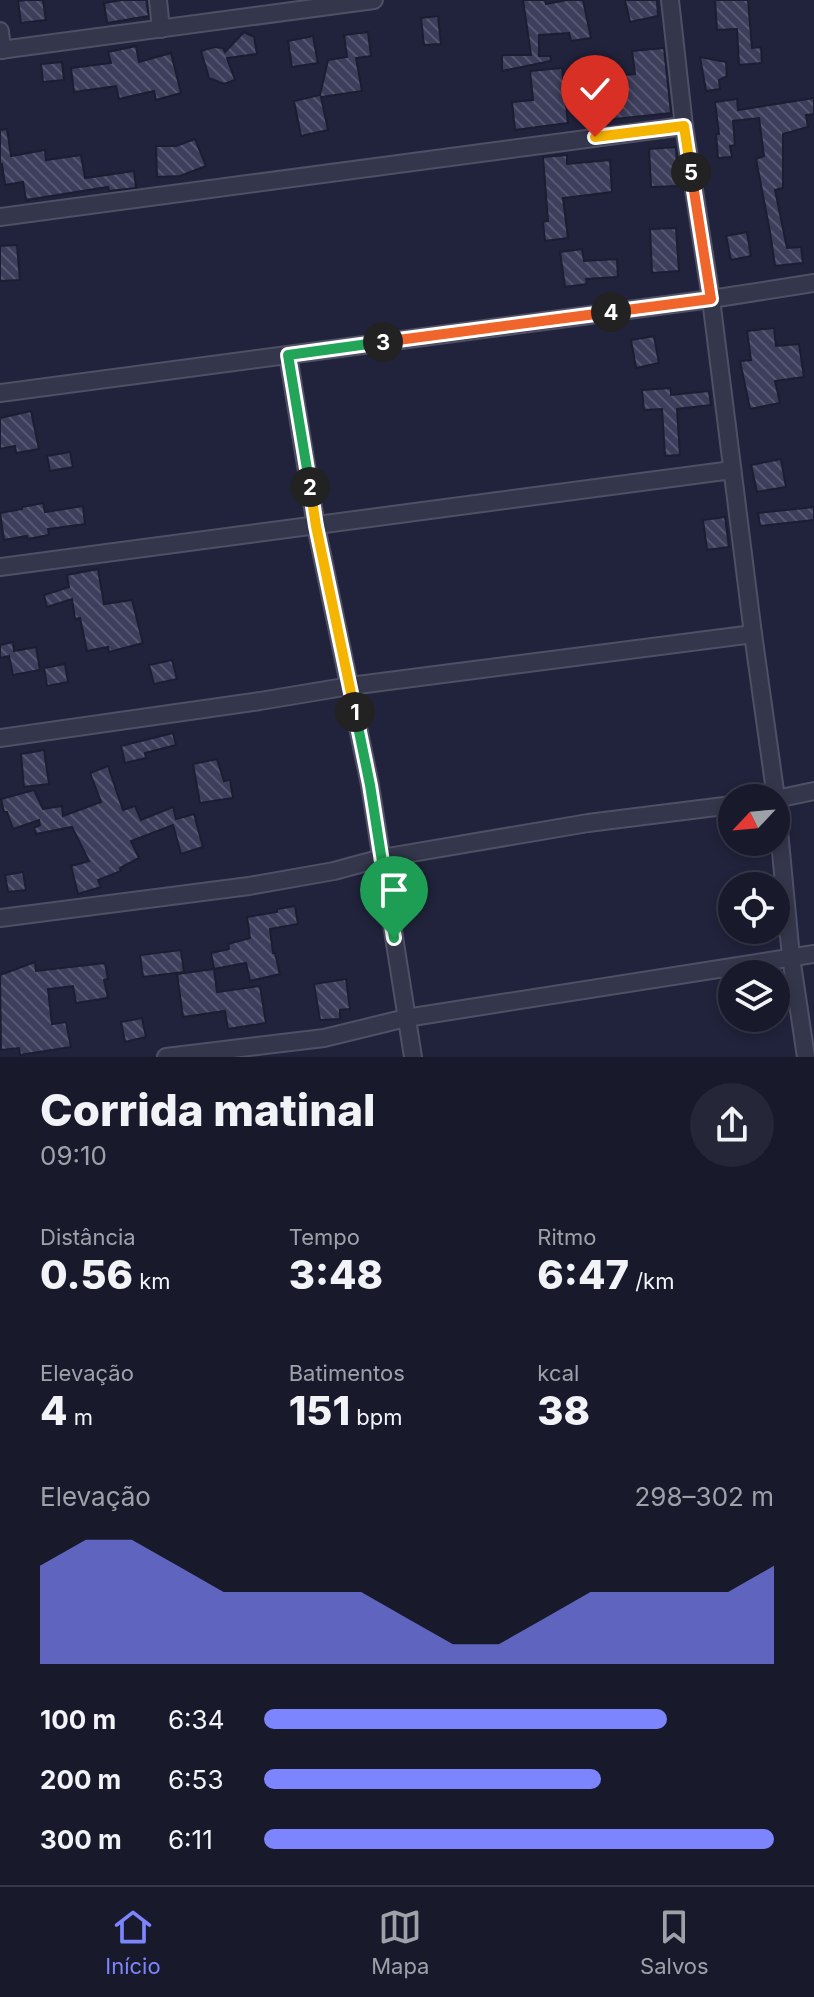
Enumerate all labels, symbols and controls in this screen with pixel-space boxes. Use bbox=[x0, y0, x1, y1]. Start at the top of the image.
pin bbox=[561, 55, 629, 137]
icon: check bbox=[573, 67, 617, 111]
pin: 5 bbox=[671, 152, 711, 192]
text: 5 bbox=[684, 159, 698, 185]
pin: 4 bbox=[591, 292, 631, 332]
text: 4 bbox=[604, 299, 618, 325]
pin: 3 bbox=[363, 322, 403, 362]
text: 3 bbox=[376, 329, 390, 355]
pin: 2 bbox=[290, 467, 330, 507]
text: 2 bbox=[303, 474, 317, 500]
pin: 1 bbox=[335, 692, 375, 732]
text: 1 bbox=[350, 699, 360, 725]
north arrow bbox=[718, 784, 790, 856]
map controls bbox=[718, 784, 790, 1032]
pin bbox=[360, 856, 428, 938]
icon: arrive bbox=[372, 868, 416, 912]
button: locate bbox=[718, 872, 790, 944]
button: layers bbox=[718, 960, 790, 1032]
text: Corrida matinal bbox=[40, 1083, 376, 1137]
button: share bbox=[690, 1083, 774, 1167]
text: 09:10 bbox=[40, 1140, 107, 1171]
text: Distância bbox=[40, 1224, 136, 1250]
text: Tempo bbox=[289, 1224, 360, 1250]
text: Ritmo bbox=[537, 1224, 596, 1250]
text: 0.56 bbox=[40, 1250, 133, 1299]
text: 3:48 bbox=[289, 1250, 383, 1299]
text: 6:47 bbox=[537, 1250, 629, 1299]
text: km bbox=[133, 1268, 171, 1294]
text: /km bbox=[629, 1268, 674, 1294]
text: Elevação bbox=[40, 1360, 134, 1386]
text: Batimentos bbox=[289, 1360, 405, 1386]
text: kcal bbox=[537, 1360, 579, 1386]
text: 4 bbox=[40, 1386, 68, 1435]
text: 151 bbox=[289, 1386, 350, 1435]
text: 38 bbox=[537, 1386, 590, 1435]
text: m bbox=[68, 1404, 93, 1430]
text: bpm bbox=[350, 1404, 402, 1430]
text: Elevação bbox=[40, 1481, 151, 1512]
text: 298–302 m bbox=[635, 1481, 774, 1512]
text: 100 m bbox=[40, 1704, 116, 1735]
text: 6:34 bbox=[168, 1704, 224, 1735]
text: 200 m bbox=[40, 1764, 121, 1795]
text: 6:53 bbox=[168, 1764, 223, 1795]
text: 300 m bbox=[40, 1824, 122, 1855]
text: 6:11 bbox=[168, 1824, 213, 1855]
tab: Início bbox=[105, 1905, 161, 1979]
tab: Mapa bbox=[371, 1905, 429, 1979]
tab: Salvos bbox=[640, 1905, 709, 1979]

